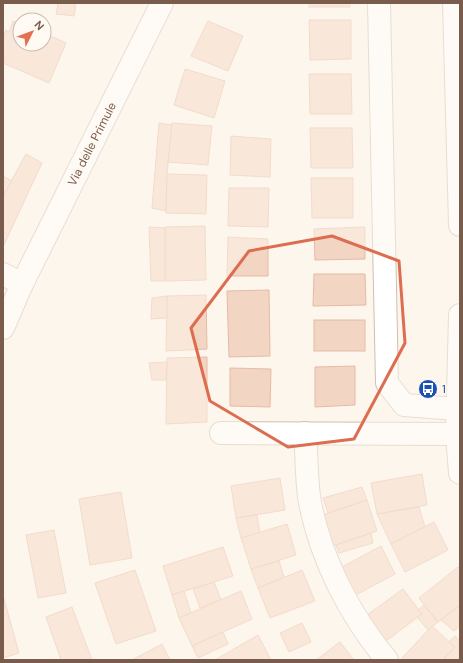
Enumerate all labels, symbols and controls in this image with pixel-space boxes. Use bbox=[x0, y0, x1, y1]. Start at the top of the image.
north arrow bbox=[12, 12, 52, 52]
text: N bbox=[32, 18, 47, 33]
street label: Via delle Primule bbox=[64, 99, 120, 188]
bus stop icon: 1 bbox=[417, 378, 439, 400]
place label: 1 bbox=[442, 381, 446, 397]

